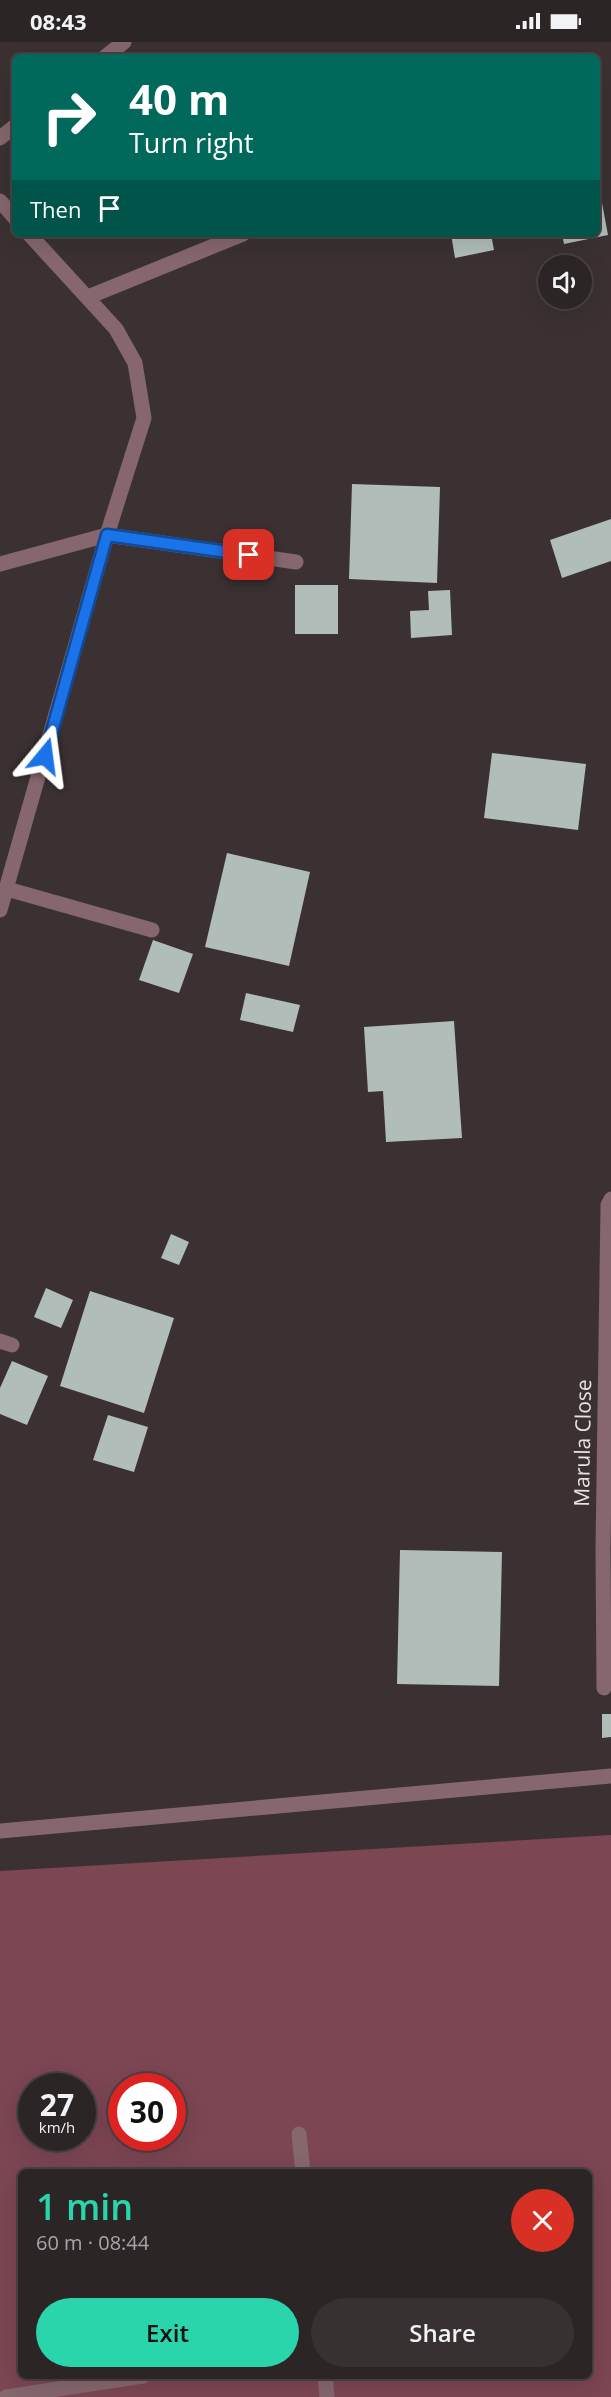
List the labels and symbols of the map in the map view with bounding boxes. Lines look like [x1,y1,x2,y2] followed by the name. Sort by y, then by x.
[223,529,274,580] pin
[13,724,77,788] position arrow
[567,1379,597,1507] street label: Marula Close
[108,2073,186,2151] speed limit sign: 30

